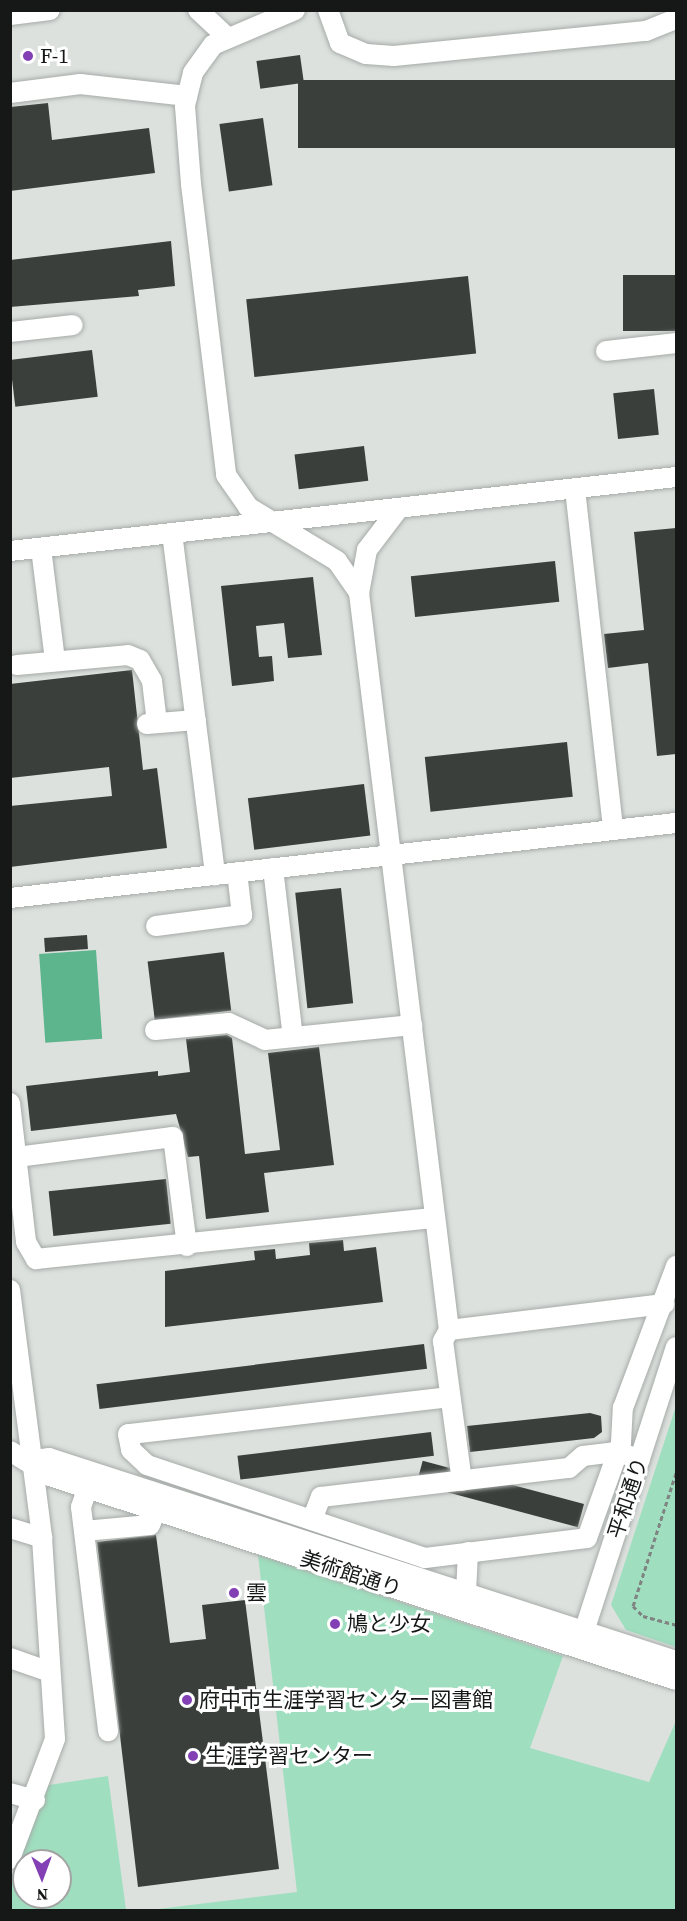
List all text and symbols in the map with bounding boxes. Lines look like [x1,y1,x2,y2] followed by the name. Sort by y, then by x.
[40,43,69,69] place label: F-1
[21,49,35,63] marker: F-1
[603,1454,653,1542] street label: 平和通り
[297,1546,405,1602] street label: 美術館通り
[246,1580,267,1606] place label: 雲
[227,1586,241,1600] marker: 雲
[347,1611,431,1637] place label: 鳩と少女
[328,1617,342,1631] marker: 鳩と少女
[199,1687,493,1713] place label: 府中市生涯学習センター図書館
[180,1693,194,1707] marker: 府中市生涯学習センター図書館
[205,1743,373,1769] place label: 生涯学習センター
[186,1749,200,1763] marker: 生涯学習センター
[12,1849,72,1909] north arrow
[36,1884,48,1906] text: N

